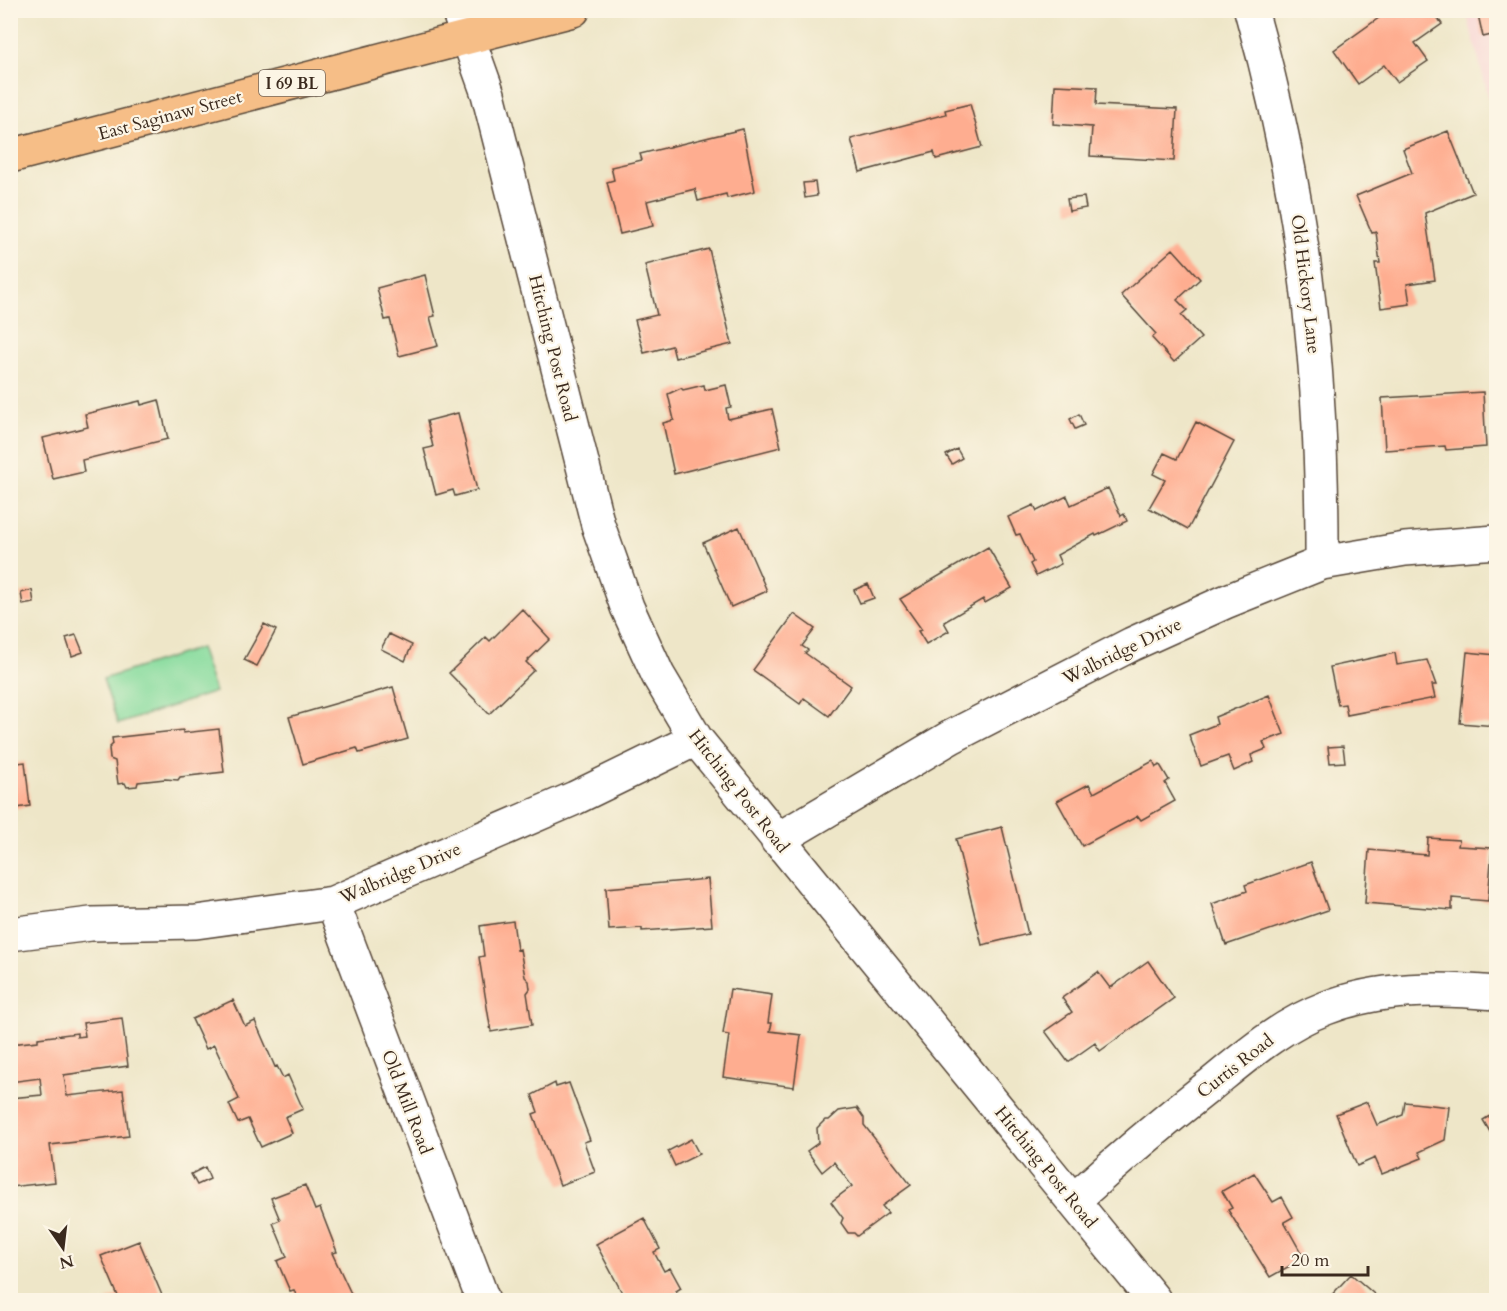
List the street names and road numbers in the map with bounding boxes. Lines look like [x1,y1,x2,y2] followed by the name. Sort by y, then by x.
[259,70,325,96] road number: I 69 BL
[95,84,245,147] street label: East Saginaw Street
[1285,213,1326,355] street label: Old Hickory Lane
[522,272,583,425] street label: Hitching Post Road
[1058,612,1186,692] street label: Walbridge Drive
[682,724,795,859] street label: Hitching Post Road
[335,837,465,911] street label: Walbridge Drive
[1192,1028,1279,1104] street label: Curtis Road
[375,1046,438,1158] street label: Old Mill Road
[989,1101,1103,1234] street label: Hitching Post Road

